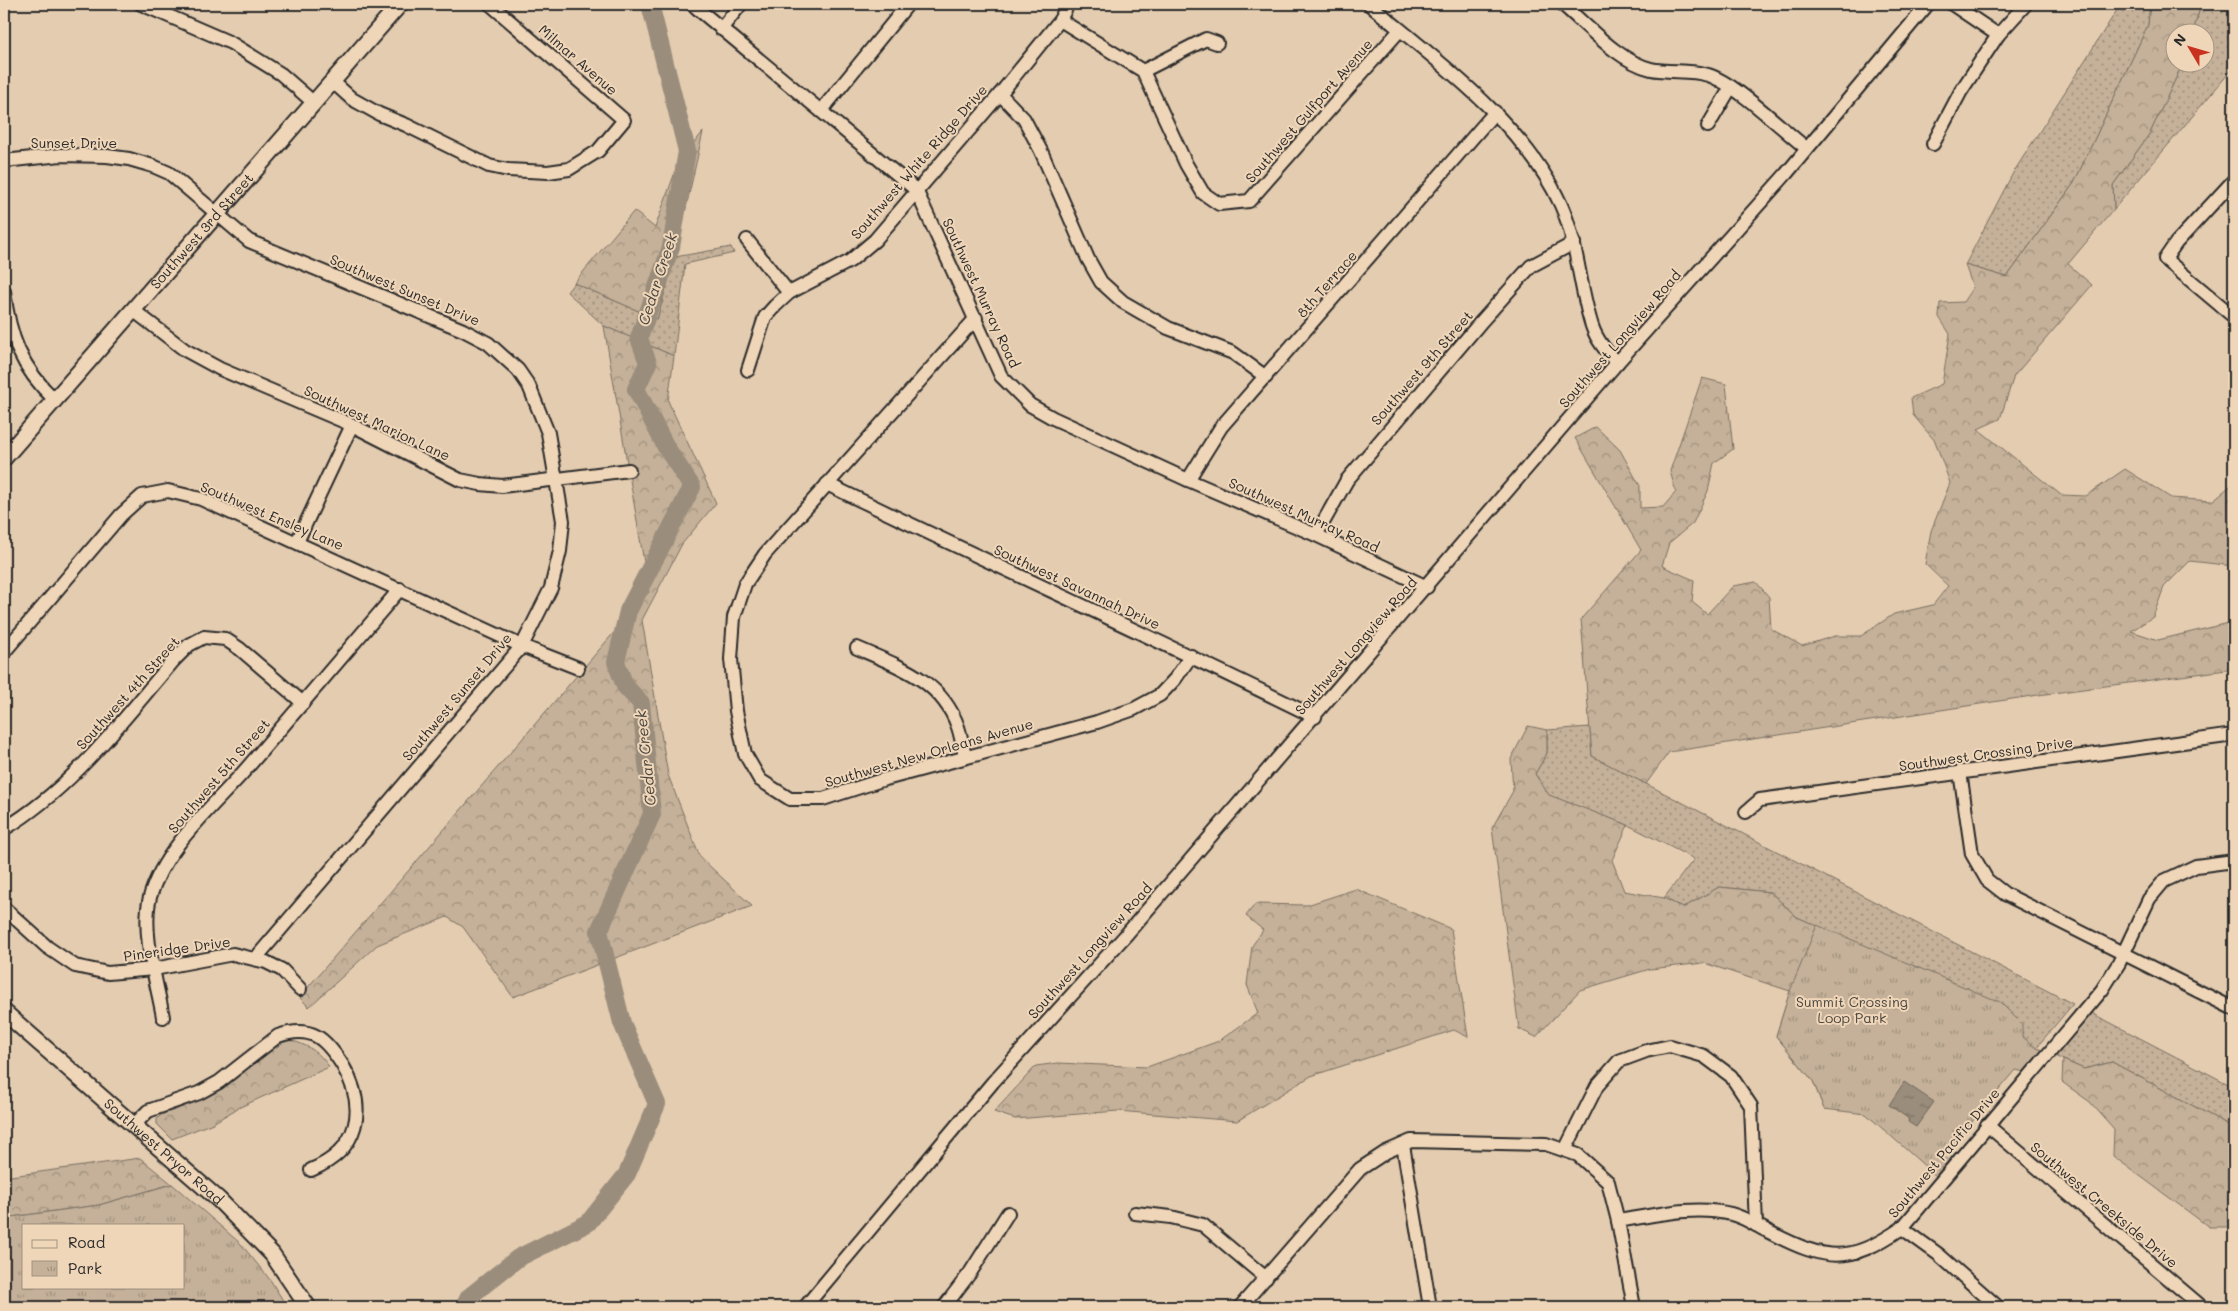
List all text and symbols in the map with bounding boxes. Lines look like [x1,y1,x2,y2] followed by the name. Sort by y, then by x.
[535,20,622,99] street label: Milmar Avenue
[2166,22,2216,72] north arrow
[2169,30,2190,50] text: N
[1241,35,1376,187] street label: Southwest Gulfport Avenue
[846,80,991,243] street label: Southwest White Ridge Drive
[31,133,117,152] street label: Sunset Drive
[146,169,257,293] street label: Southwest 3rd Street
[938,215,1025,371] street label: Southwest Murray Road
[633,229,682,327] water label: Cedar Creek
[1292,246,1361,321] street label: 8th Terrace
[327,249,483,330] street label: Southwest Sunset Drive
[1554,266,1685,412] street label: Southwest Longview Road
[1366,306,1477,429] street label: Southwest 9th Street
[301,380,453,465] street label: Southwest Marion Lane
[1226,473,1383,556] street label: Southwest Murray Road
[198,477,347,554] street label: Southwest Ensley Lane
[991,540,1163,633] street label: Southwest Savannah Drive
[1290,573,1421,719] street label: Southwest Longview Road
[398,629,516,765] street label: Southwest Sunset Drive
[72,632,184,753] street label: Southwest 4th Street
[630,708,660,807] water label: Cedar Creek
[164,714,274,837] street label: Southwest 5th Street
[823,714,1035,791] street label: Southwest New Orleans Avenue
[1898,732,2074,775] street label: Southwest Crossing Drive
[1023,878,1156,1023] street label: Southwest Longview Road
[122,932,232,965] street label: Pineridge Drive
[1796,992,1908,1027] park label: Summit Crossing Loop Park
[1884,1084,2004,1222] street label: Southwest Pacific Drive
[100,1094,228,1209] street label: Southwest Pryor Road
[2027,1137,2182,1272] street label: Southwest Creekside Drive
[22,1224,185,1288] legend
[68,1232,105,1252] text: Road
[68,1258,102,1278] text: Park

